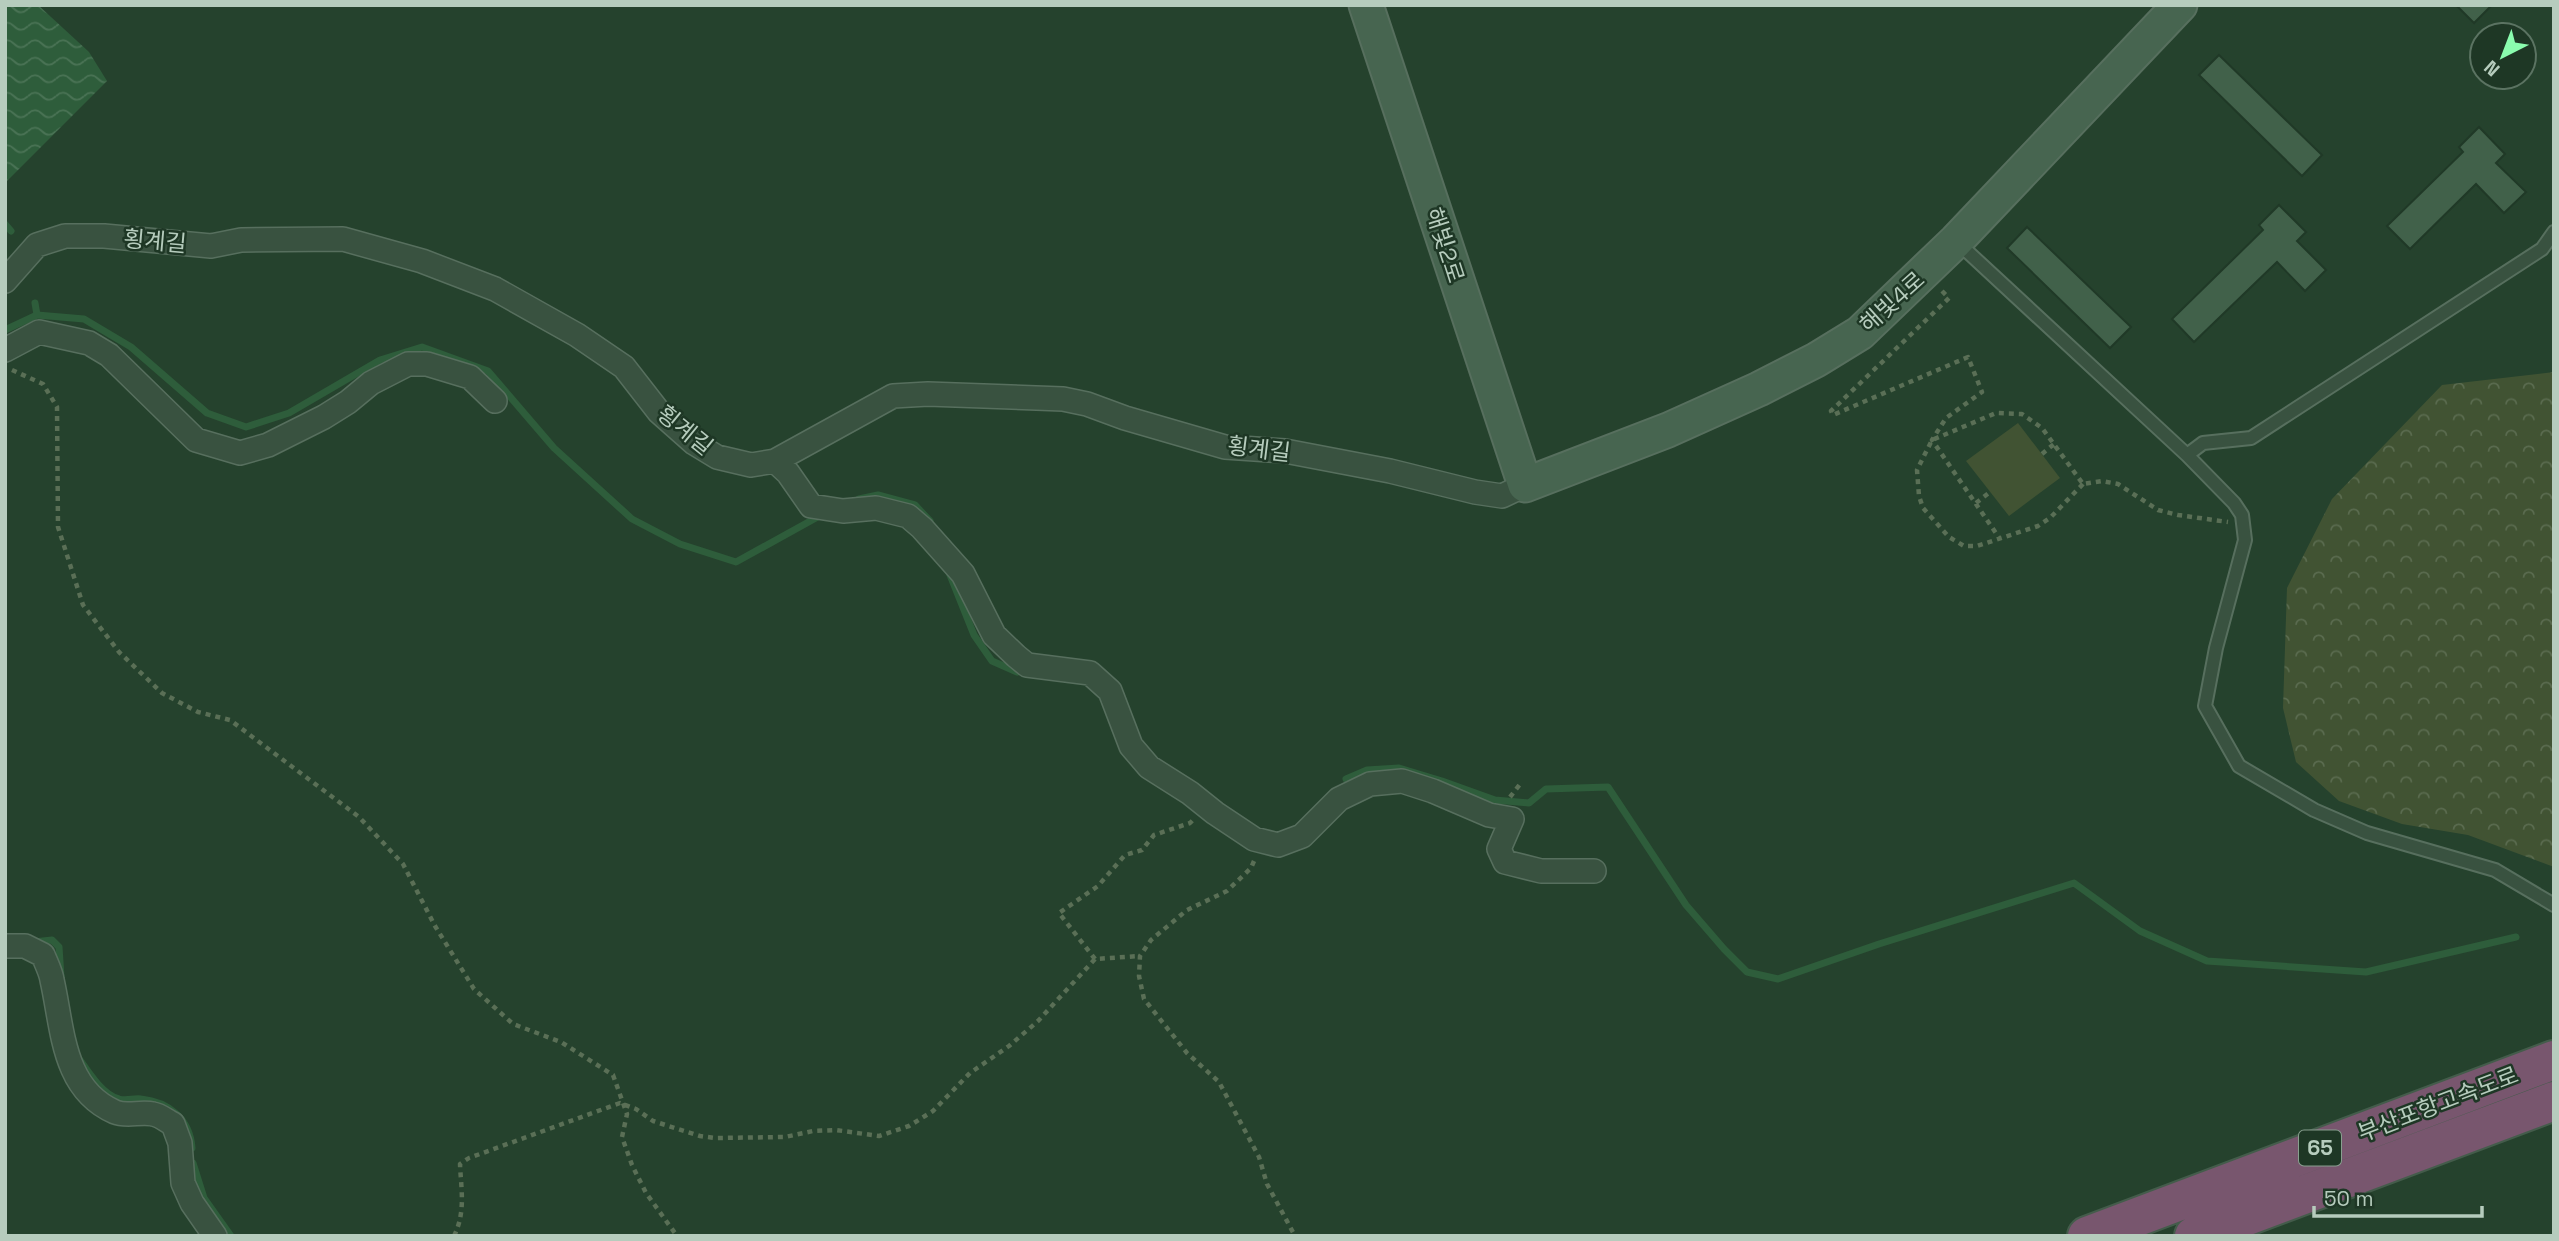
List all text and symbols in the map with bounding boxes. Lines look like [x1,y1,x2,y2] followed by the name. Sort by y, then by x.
[2468,21,2538,91] north arrow
[2479,55,2505,82] text: N
[1419,204,1471,286] street label: 해빛2로
[122,223,188,259] street label: 횡계길
[1853,265,1931,339] street label: 해빛4로
[651,398,719,462] street label: 횡계길
[1226,430,1292,468] street label: 횡계길
[2354,1060,2522,1148] street label: 부산포항고속도로
[2299,1130,2341,1166] road number: 65
[2314,1174,2482,1218] scale bar
[2324,1185,2374,1212] text: 50 m

